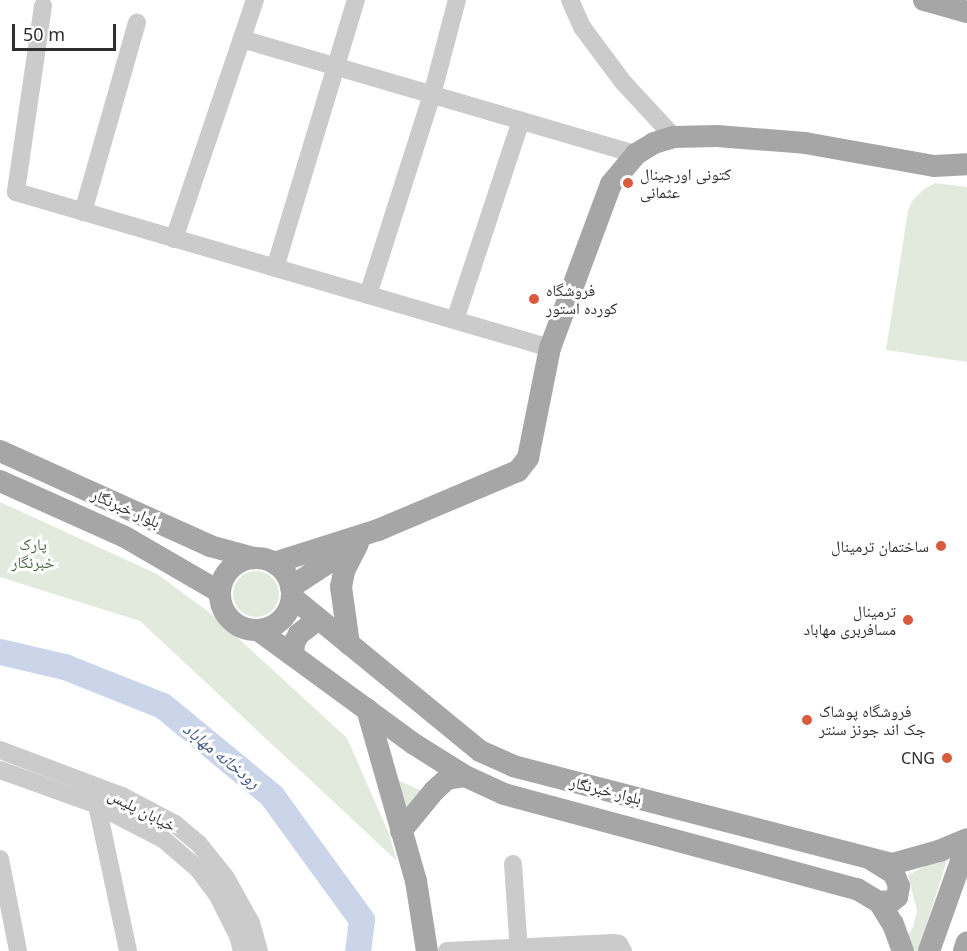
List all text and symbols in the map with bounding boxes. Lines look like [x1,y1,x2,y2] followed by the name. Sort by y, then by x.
[15,12,118,50] scale bar
[23,22,65,46] text: 50 m
[640,164,731,202] place label: کتونی اورجینال عثمانی
[621,176,635,190] marker: کتونی اورجینال عثمانی
[546,280,617,318] place label: فروشگاه کورده استور
[527,292,541,306] marker: فروشگاه کورده استور
[89,484,163,532] street label: بلوار خبرنگار
[11,534,55,572] park label: پارک خبرنگار
[831,536,929,556] place label: ساختمان ترمینال
[934,539,948,553] marker: ساختمان ترمینال
[803,601,896,639] place label: ترمینال مسافربری مهاباد
[901,613,915,627] marker: ترمینال مسافربری مهاباد
[819,701,926,739] place label: فروشگاه پوشاک جک اند جونز سنتر
[800,713,814,727] marker: فروشگاه پوشاک جک اند جونز سنتر
[179,717,265,793] water label: رودخانه مهاباد
[901,748,935,768] place label: CNG
[940,751,954,765] marker: CNG
[568,772,644,808] street label: بلوار خبرنگار
[105,785,179,835] street label: خیابان پلیس

